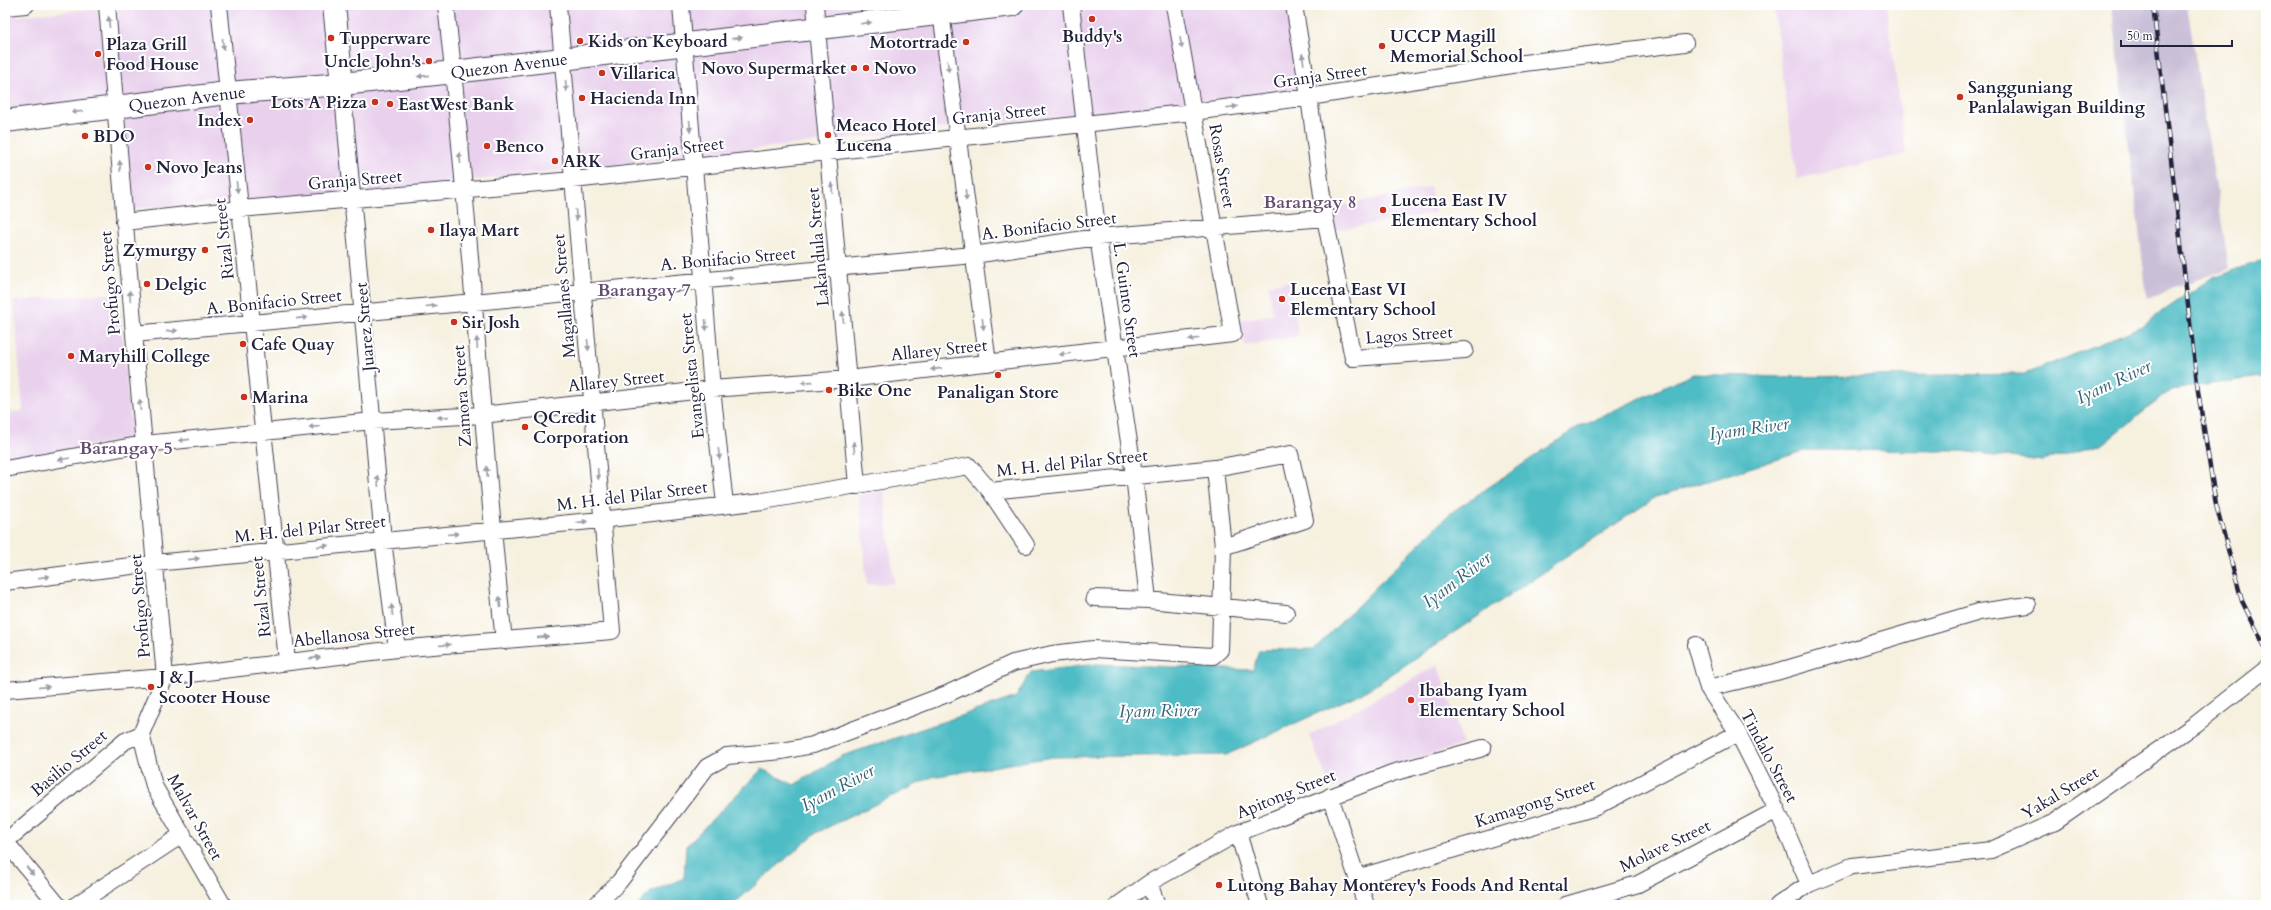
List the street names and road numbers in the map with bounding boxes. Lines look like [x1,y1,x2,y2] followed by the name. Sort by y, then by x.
[449,47,569,85] street label: Quezon Avenue
[1272,58,1369,94] street label: Granja Street
[127,80,247,118] street label: Quezon Avenue
[951,98,1048,130] street label: Granja Street
[1203,122,1241,211] street label: Rosas Street
[629,132,726,166] street label: Granja Street
[307,164,404,196] street label: Granja Street
[801,186,835,307] street label: Lakandula Street
[208,197,240,281] street label: Rizal Street
[980,206,1118,246] street label: A. Bonifacio Street
[94,230,126,336] street label: Profugo Street
[547,232,581,359] street label: Magallanes Street
[1108,241,1147,360] street label: L. Guinto Street
[659,242,797,276] street label: A. Bonifacio Street
[350,281,381,376] street label: Juarez Street
[205,283,343,321] street label: A. Bonifacio Street
[674,311,710,440] street label: Evangelista Street
[1365,320,1454,350] street label: Lagos Street
[890,333,989,366] street label: Allarey Street
[447,344,477,448] street label: Zamora Street
[567,364,666,397] street label: Allarey Street
[995,444,1149,482] street label: M. H. del Pilar Street
[555,475,709,517] street label: M. H. del Pilar Street
[233,510,387,548] street label: M. H. del Pilar Street
[124,553,156,659] street label: Profugo Street
[245,555,277,639] street label: Rizal Street
[292,617,417,653] street label: Abellanosa Street
[1735,705,1803,807] street label: Tindalo Street
[26,724,113,802] street label: Basilio Street
[2017,761,2103,825] street label: Yakal Street
[1233,763,1340,824] street label: Apitong Street
[162,770,228,865] street label: Malvar Street
[1472,773,1599,833] street label: Kamagong Street
[1616,814,1715,878] street label: Molave Street

